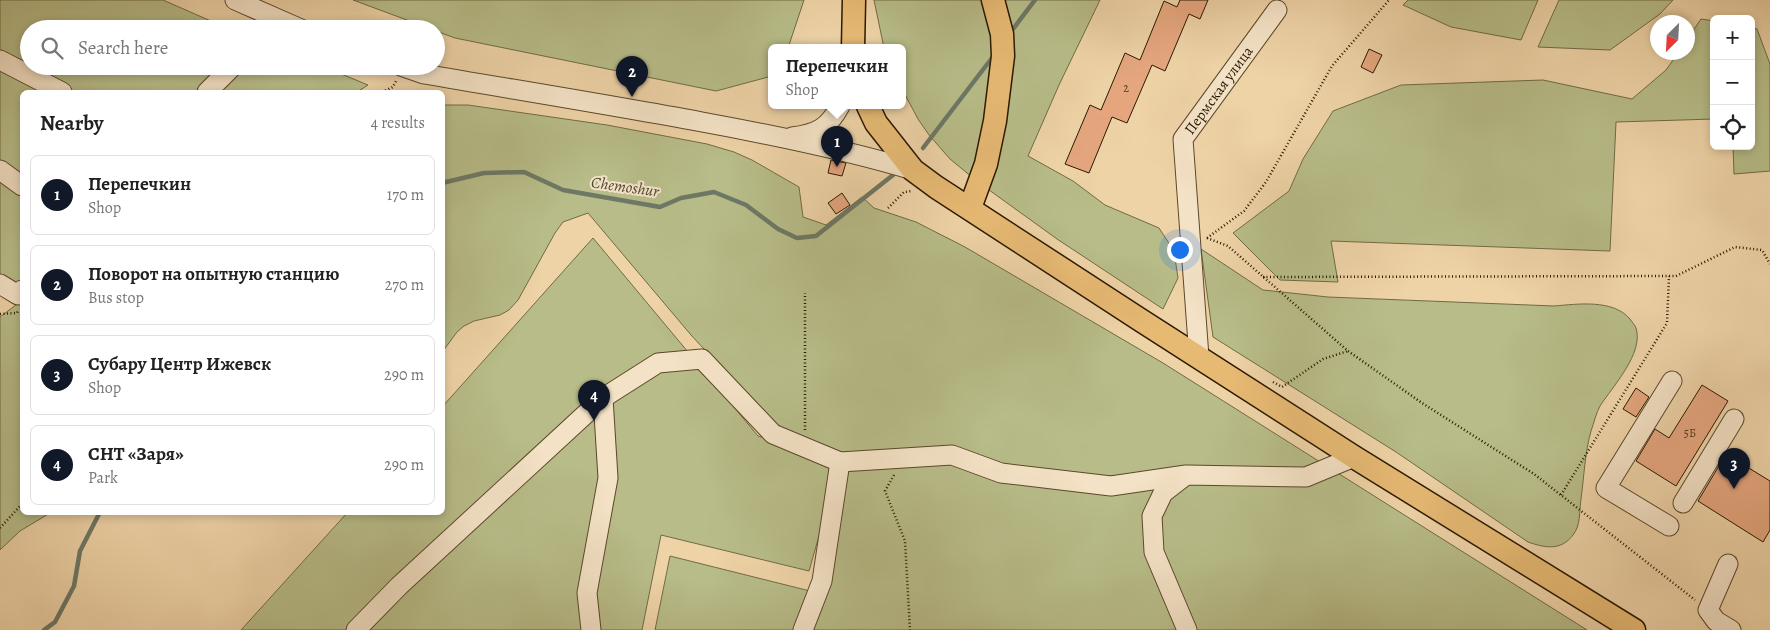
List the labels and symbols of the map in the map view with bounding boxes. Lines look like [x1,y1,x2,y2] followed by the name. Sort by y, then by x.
[1650,15,1695,60] north arrow
[1180,42,1258,138] street label: Пермская улица
[616,56,648,97] pin: 2
[1123,80,1129,96] house number: 2
[821,126,853,167] pin: 1
[590,171,661,203] water label: Chemoshur
[1167,237,1193,263] your location
[578,380,610,421] pin: 4
[1684,425,1696,441] house number: 5Б
[1718,448,1750,489] pin: 3

